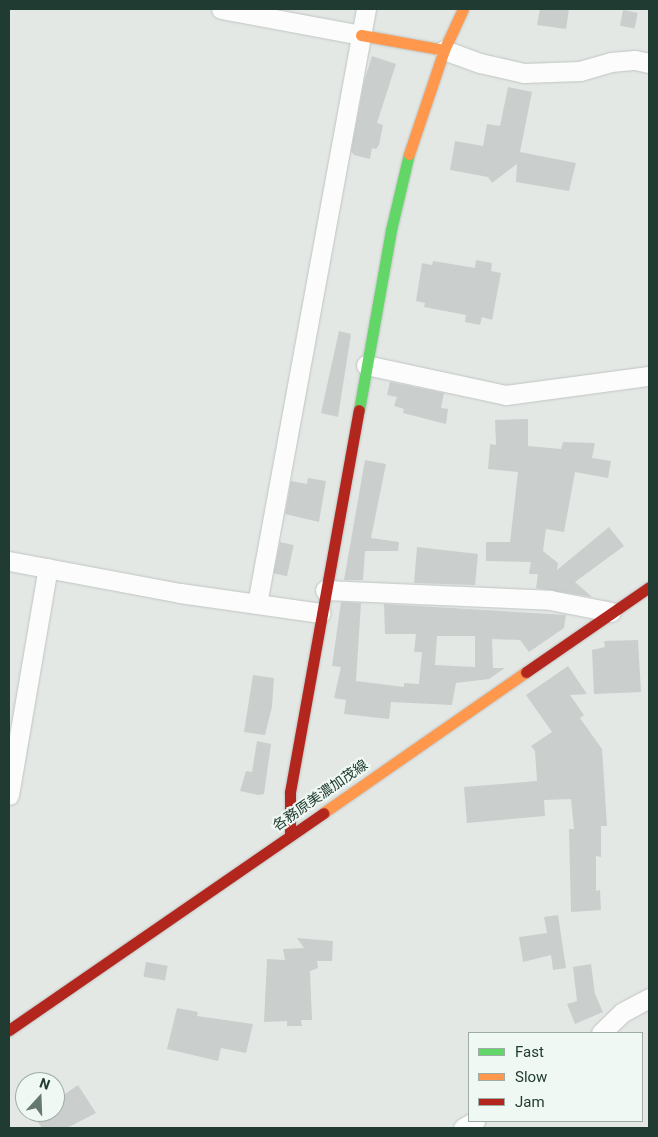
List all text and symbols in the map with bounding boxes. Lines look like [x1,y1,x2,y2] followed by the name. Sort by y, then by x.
[269,756,371,834] street label: 各務原美濃加茂線
[468,1032,643,1122] legend
[515,1043,544,1061] text: Fast
[515,1068,547,1086] text: Slow
[15,1072,65,1122] north arrow
[37,1075,52,1093] text: N
[515,1093,545,1111] text: Jam

